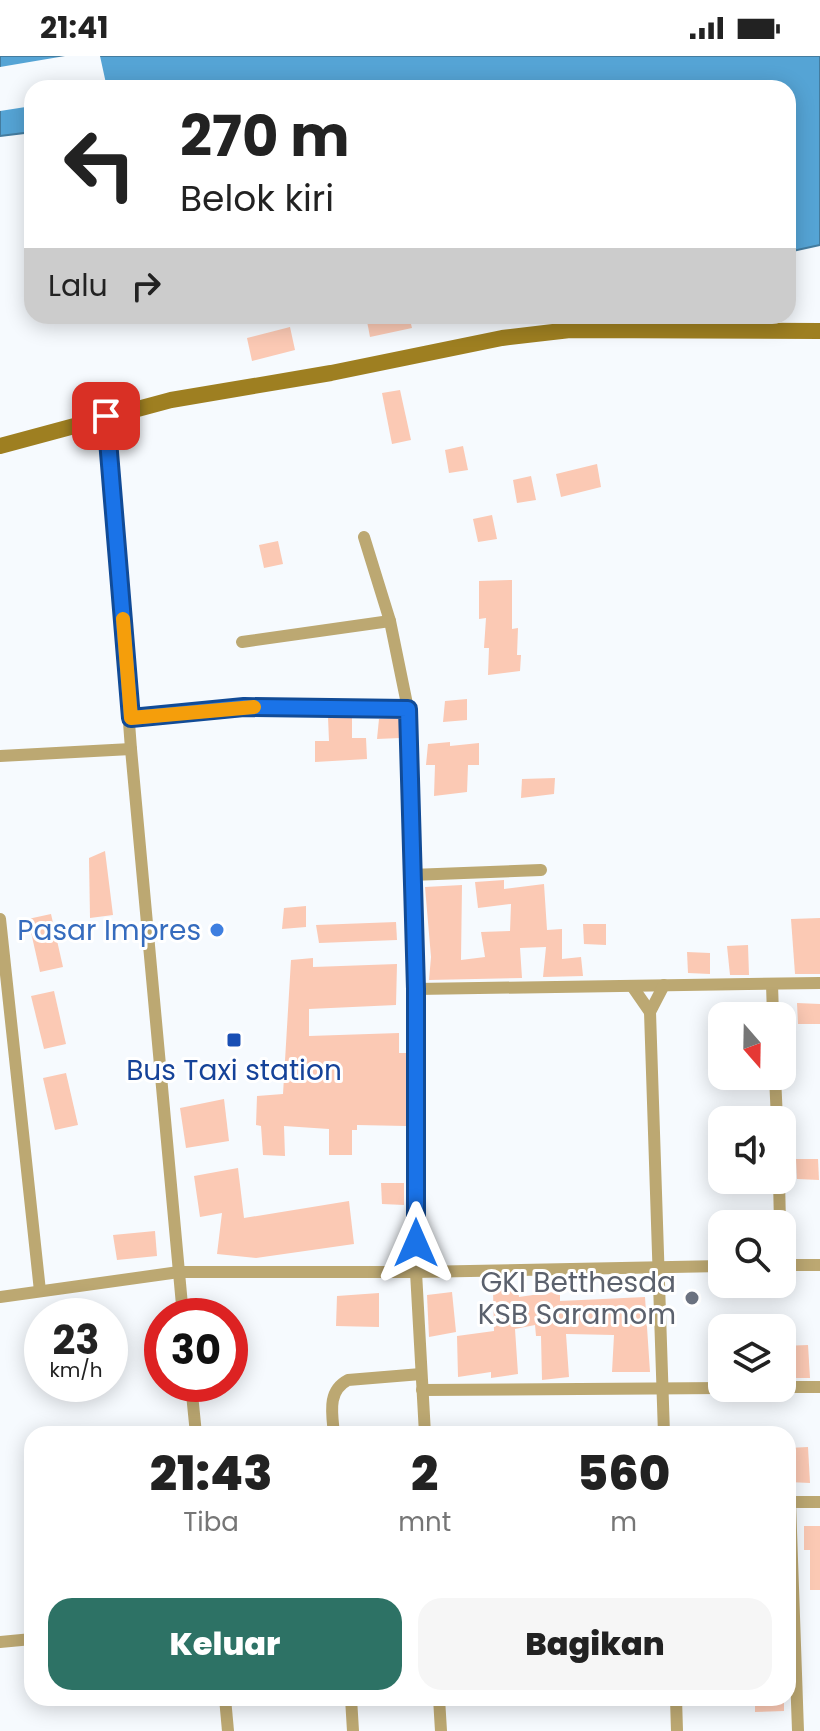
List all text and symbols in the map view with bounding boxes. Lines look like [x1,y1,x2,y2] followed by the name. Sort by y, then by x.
[40,6,109,49] text: 21:41
[180,97,350,176] text: 270 m
[48,112,152,216] icon: left
[180,173,334,224] text: Belok kiri
[48,264,108,307] text: Lalu
[124,264,168,308] icon: right
[72,382,140,450] pin
[84,394,128,438] icon: arrive
[17,911,201,950] place label: Pasar Impres
[208,921,226,939] marker: Pasar Impres
[708,1002,796,1090] north arrow
[708,1002,796,1402] map controls
[225,1031,243,1049] marker: Bus Taxi station
[126,1051,342,1090] place label: Bus Taxi station
[708,1106,796,1194] button: sound
[374,1201,458,1285] position arrow
[708,1210,796,1298] button: search
[478,1263,676,1334] place label: GKI Betthesda KSB Saramom
[683,1289,701,1307] marker: GKI Betthesda KSB Saramom
[144,1298,248,1402] speed limit sign: 30
[52,1312,100,1368] text: 23
[708,1314,796,1402] button: layers
[49,1356,103,1384] text: km/h
[150,1440,273,1507] text: 21:43
[411,1440,438,1507] text: 2
[577,1440,670,1507] text: 560
[183,1504,239,1540] text: Tiba
[398,1504,451,1540] text: mnt
[610,1504,637,1540] text: m
[48,1598,402,1690] button: Keluar
[418,1598,772,1690] button: Bagikan

